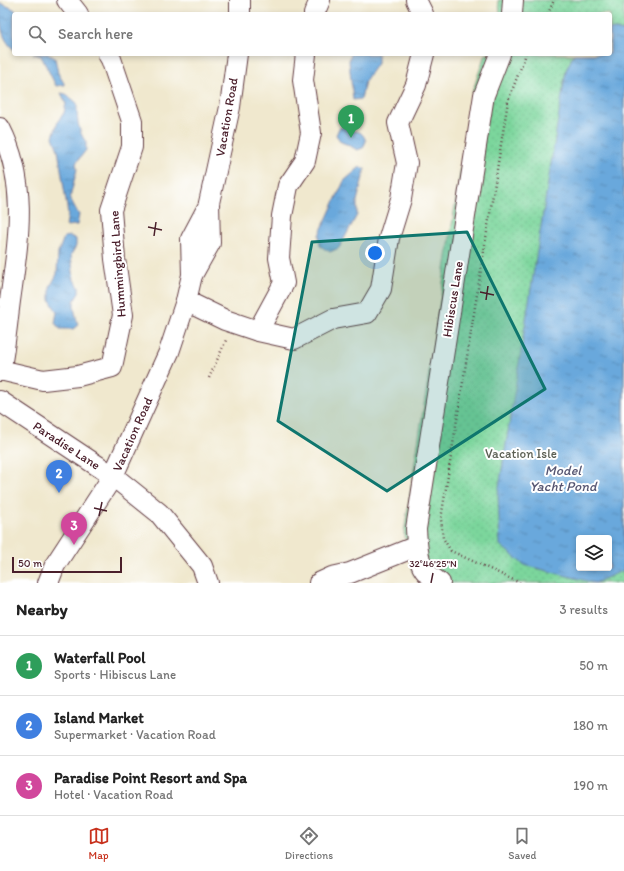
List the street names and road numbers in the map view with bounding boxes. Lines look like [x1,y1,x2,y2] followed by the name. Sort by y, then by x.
[212,76,241,158] street label: Vacation Road
[106,210,129,318] street label: Hummingbird Lane
[439,260,466,338] street label: Hibiscus Lane
[109,395,156,474] street label: Vacation Road
[30,418,103,473] street label: Paradise Lane

